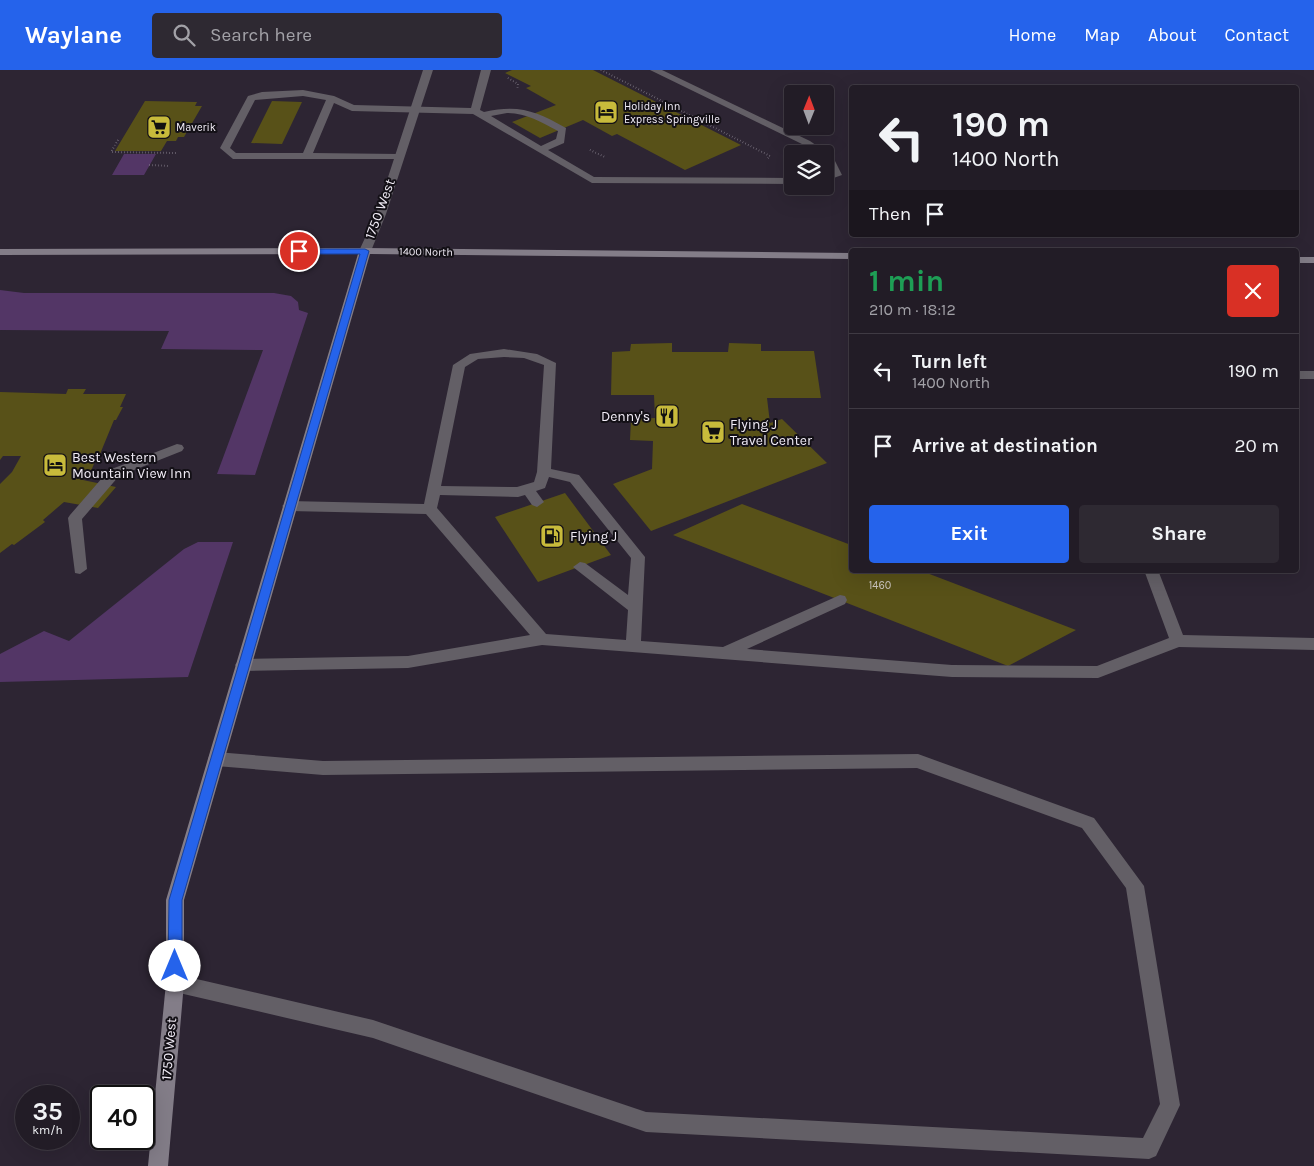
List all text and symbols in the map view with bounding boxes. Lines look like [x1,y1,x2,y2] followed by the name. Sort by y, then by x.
[152,13,502,58] search box
[25,21,122,49] text: Waylane
[170,21,198,49] icon: search
[210,24,312,46] text: Search here
[1008,24,1056,46] text: Home
[1084,24,1120,46] text: Map
[1148,24,1197,46] text: About
[1225,24,1289,46] text: Contact
[784,85,834,135] north arrow
[784,85,834,195] map controls
[593,99,619,125] hotel icon: Holiday Inn Express Springville
[624,100,720,126] place label: Holiday Inn Express Springville
[952,104,1050,145] text: 190 m
[869,105,934,170] icon: left
[146,114,172,140] supermarket icon: Maverik
[176,121,216,134] place label: Maverik
[784,145,834,195] button: layers
[952,146,1059,172] text: 1400 North
[361,177,399,241] street label: 1750 West
[921,200,949,228] icon: arrive
[869,203,911,225] text: Then
[278,230,320,272] pin
[285,237,313,265] icon: arrive
[399,245,453,259] street label: 1400 North
[869,263,944,299] text: 1 min
[1227,265,1279,317] button: close
[869,300,956,319] text: 210 m · 18:12
[912,351,987,373] text: Turn left
[869,357,897,385] icon: left
[1228,360,1279,382] text: 190 m
[912,373,990,392] text: 1400 North
[654,403,680,429] restaurant icon: Denny's
[601,408,650,425] place label: Denny's
[730,416,813,449] place label: Flying J Travel Center
[700,419,726,445] supermarket icon: Flying J Travel Center
[869,432,897,460] icon: arrive
[912,435,1098,457] text: Arrive at destination
[1234,435,1279,457] text: 20 m
[72,449,191,482] place label: Best Western Mountain View Inn
[42,452,68,478] hotel icon: Best Western Mountain View Inn
[869,505,1069,563] button: Exit
[1079,505,1279,563] button: Share
[539,523,565,549] fuel station icon: Flying J
[570,528,617,545] place label: Flying J
[869,579,891,592] house number: 1460
[148,939,200,991] position arrow
[158,1017,180,1081] street label: 1750 West
[90,1085,155,1150] speed limit sign: 40
[32,1097,63,1126] text: 35
[32,1123,63,1137] text: km/h

